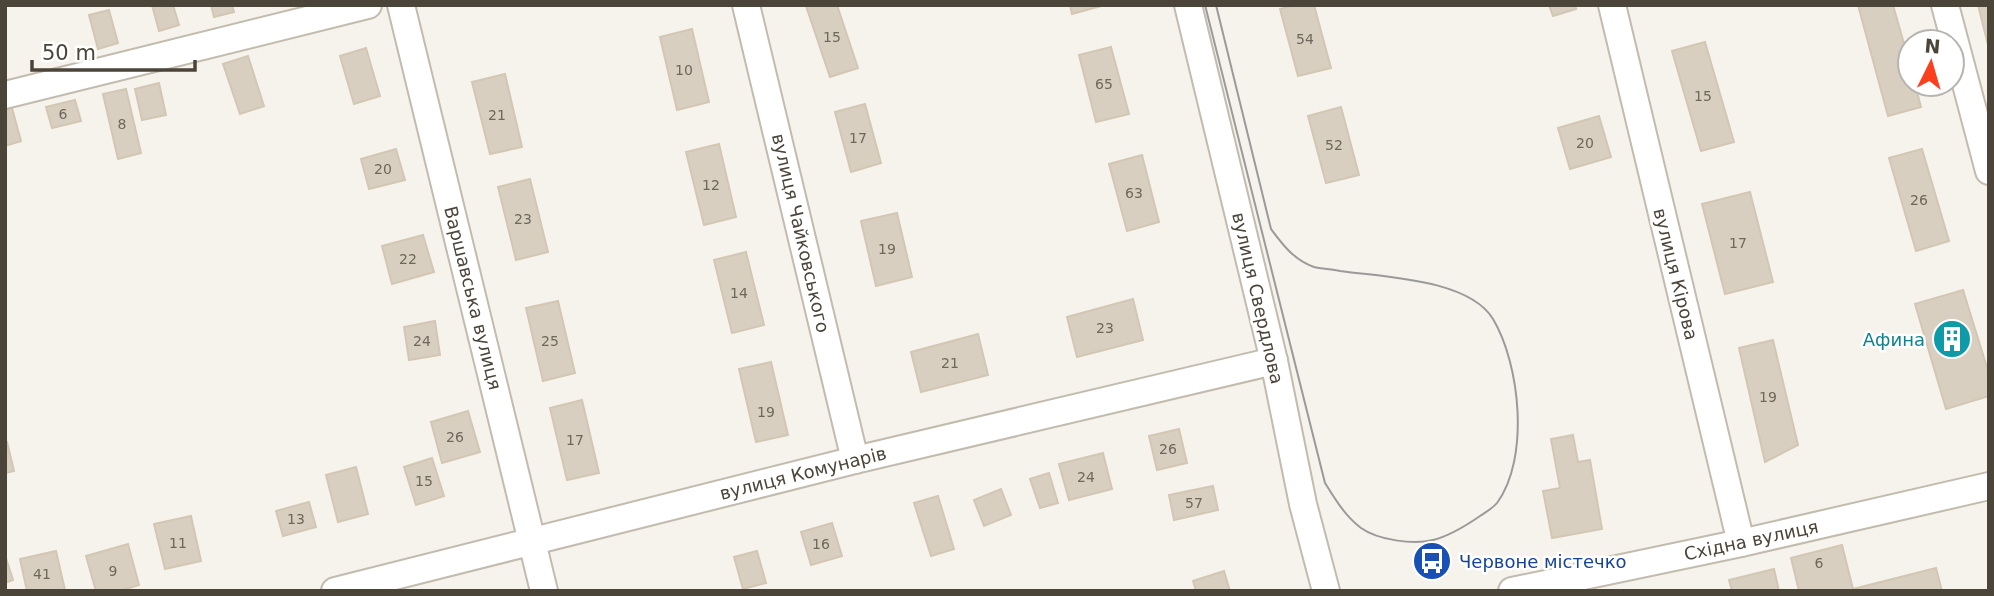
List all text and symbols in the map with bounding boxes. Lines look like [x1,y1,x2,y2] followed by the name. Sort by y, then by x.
[32,28,194,72] scale bar
[1896,28,1966,98] north arrow
[823,29,841,45] house number: 15
[1296,31,1314,47] house number: 54
[1924,34,1941,58] text: N
[42,41,96,65] text: 50 m
[675,62,693,78] house number: 10
[1095,76,1113,92] house number: 65
[1694,88,1712,104] house number: 15
[59,106,68,122] house number: 6
[488,107,506,123] house number: 21
[118,116,126,132] house number: 8
[849,130,867,146] house number: 17
[768,131,834,335] street label: вулиця Чайковського
[1576,135,1594,151] house number: 20
[1325,137,1343,153] house number: 52
[374,161,392,177] house number: 20
[702,177,720,193] house number: 12
[1125,185,1143,201] house number: 63
[1910,192,1928,208] house number: 26
[440,204,506,392] street label: Варшавська вулиця
[1649,206,1703,342] street label: вулиця Кірова
[1228,210,1288,386] street label: вулиця Свердлова
[514,211,532,227] house number: 23
[1729,235,1747,251] house number: 17
[878,241,896,257] house number: 19
[399,251,417,267] house number: 22
[730,285,748,301] house number: 14
[1931,318,1973,360] building icon: Афина
[1096,320,1114,336] house number: 23
[1863,329,1925,350] place label: Афина
[413,333,431,349] house number: 24
[541,333,559,349] house number: 25
[941,355,959,371] house number: 21
[1759,389,1777,405] house number: 19
[757,404,775,420] house number: 19
[446,429,464,445] house number: 26
[566,432,584,448] house number: 17
[1159,441,1177,457] house number: 26
[717,442,889,504] street label: вулиця Комунарів
[1077,469,1095,485] house number: 24
[415,473,433,489] house number: 15
[1185,495,1203,511] house number: 57
[287,511,305,527] house number: 13
[1682,516,1820,564] street label: Східна вулиця
[169,535,187,551] house number: 11
[812,536,830,552] house number: 16
[1411,540,1453,582] bus stop icon: Червоне містечко
[1459,551,1627,572] place label: Червоне містечко
[1815,555,1824,571] house number: 6
[109,563,117,579] house number: 9
[33,566,51,582] house number: 41

